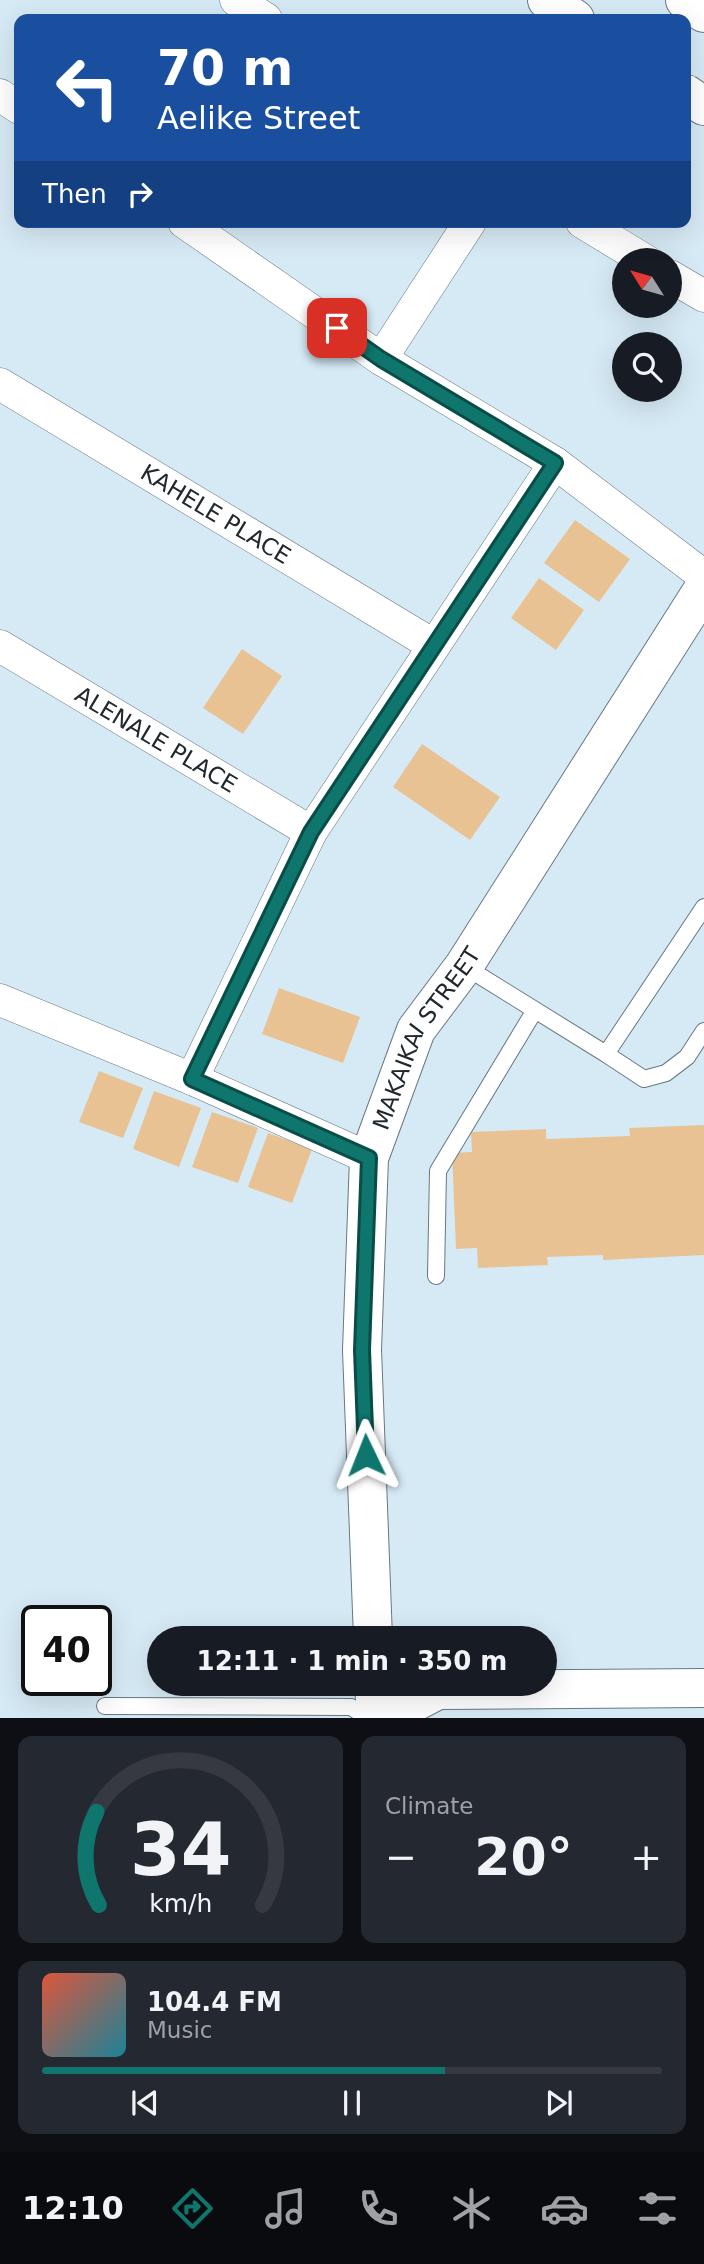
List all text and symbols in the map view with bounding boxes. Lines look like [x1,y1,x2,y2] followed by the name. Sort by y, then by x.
[157,40,293,97] text: 70 m
[42,42,133,133] icon: left
[157,99,360,137] text: Aelike Street
[121,175,159,213] icon: right
[42,179,107,209] text: Then
[612,248,682,318] north arrow
[612,248,682,402] map controls
[307,298,367,358] pin
[318,309,356,347] icon: arrive
[612,332,682,402] button: search
[136,459,295,569] street label: KAHELE PLACE
[71,681,242,798] street label: ALENALE PLACE
[368,941,486,1133] street label: MAKAIKAI STREET
[329,1418,403,1492] position arrow
[21,1605,112,1696] speed limit sign: 40
[197,1646,507,1676] text: 12:11 · 1 min · 350 m
[385,1793,474,1819] text: Climate
[130,1808,231,1893] text: 34
[474,1827,573,1887] text: 20°
[385,1835,417,1879] text: −
[630,1835,662,1879] text: +
[149,1889,212,1918] text: km/h
[147,1987,282,2017] text: 104.4 FM
[147,2017,212,2043] text: Music
[126,2084,164,2122] icon: previous
[333,2084,371,2122] icon: pause
[540,2084,578,2122] icon: next
[168,2184,217,2233] icon: directions
[261,2184,310,2233] icon: music
[354,2184,403,2233] icon: phone
[447,2184,496,2233] icon: climate
[540,2184,589,2233] icon: car
[633,2184,682,2233] icon: filters
[22,2189,124,2227] text: 12:10

